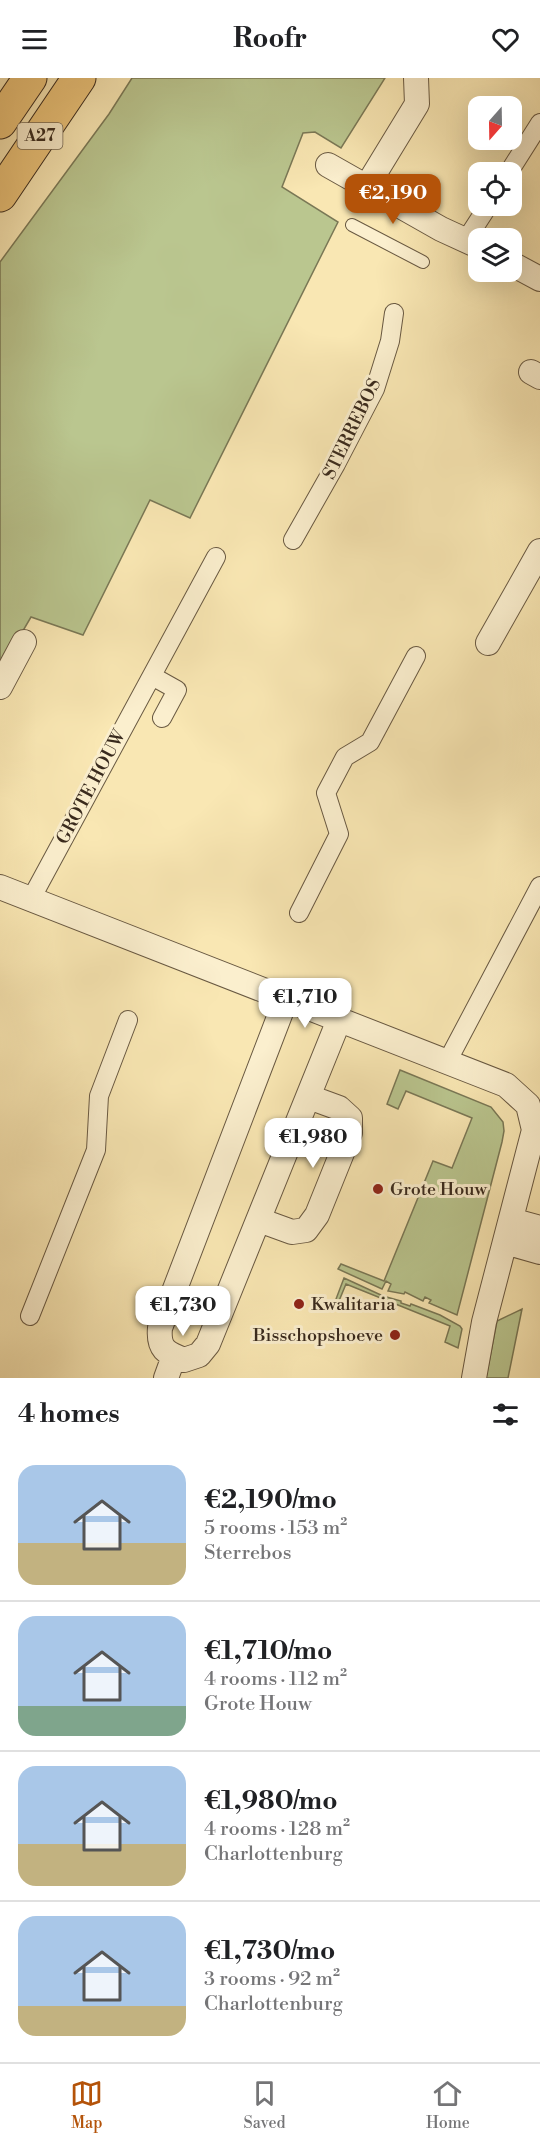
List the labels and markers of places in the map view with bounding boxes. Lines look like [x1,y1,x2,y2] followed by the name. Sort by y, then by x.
[344,174,442,225] pin: €2,190
[256,978,354,1029] pin: €1,710
[264,1118,362,1169] pin: €1,980
[390,1178,488,1201] place label: Grote Houw
[371,1182,385,1196] marker: Grote Houw
[134,1286,232,1337] pin: €1,730
[311,1293,396,1316] place label: Kwalitaria
[292,1297,306,1311] marker: Kwalitaria
[252,1324,383,1347] place label: Bisschopshoeve
[388,1328,402,1342] marker: Bisschopshoeve

